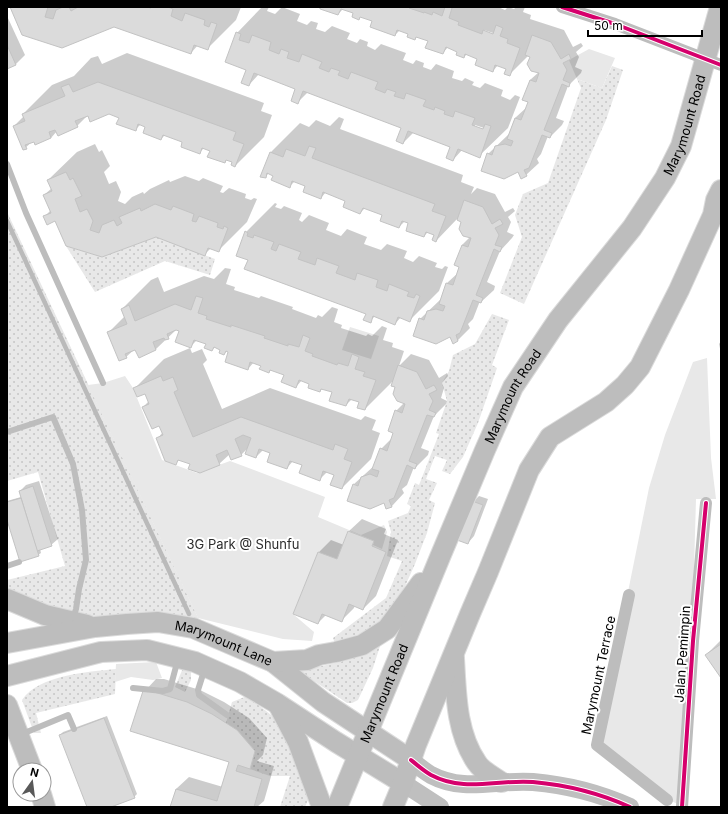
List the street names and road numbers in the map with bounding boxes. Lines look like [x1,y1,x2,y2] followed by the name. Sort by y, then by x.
[660,73,709,178] street label: Marymount Road
[481,346,544,446] street label: Marymount Road
[671,605,693,703] street label: Jalan Pemimpin
[578,614,618,736] street label: Marymount Terrace
[174,617,275,669] street label: Marymount Lane
[356,642,411,745] street label: Marymount Road

